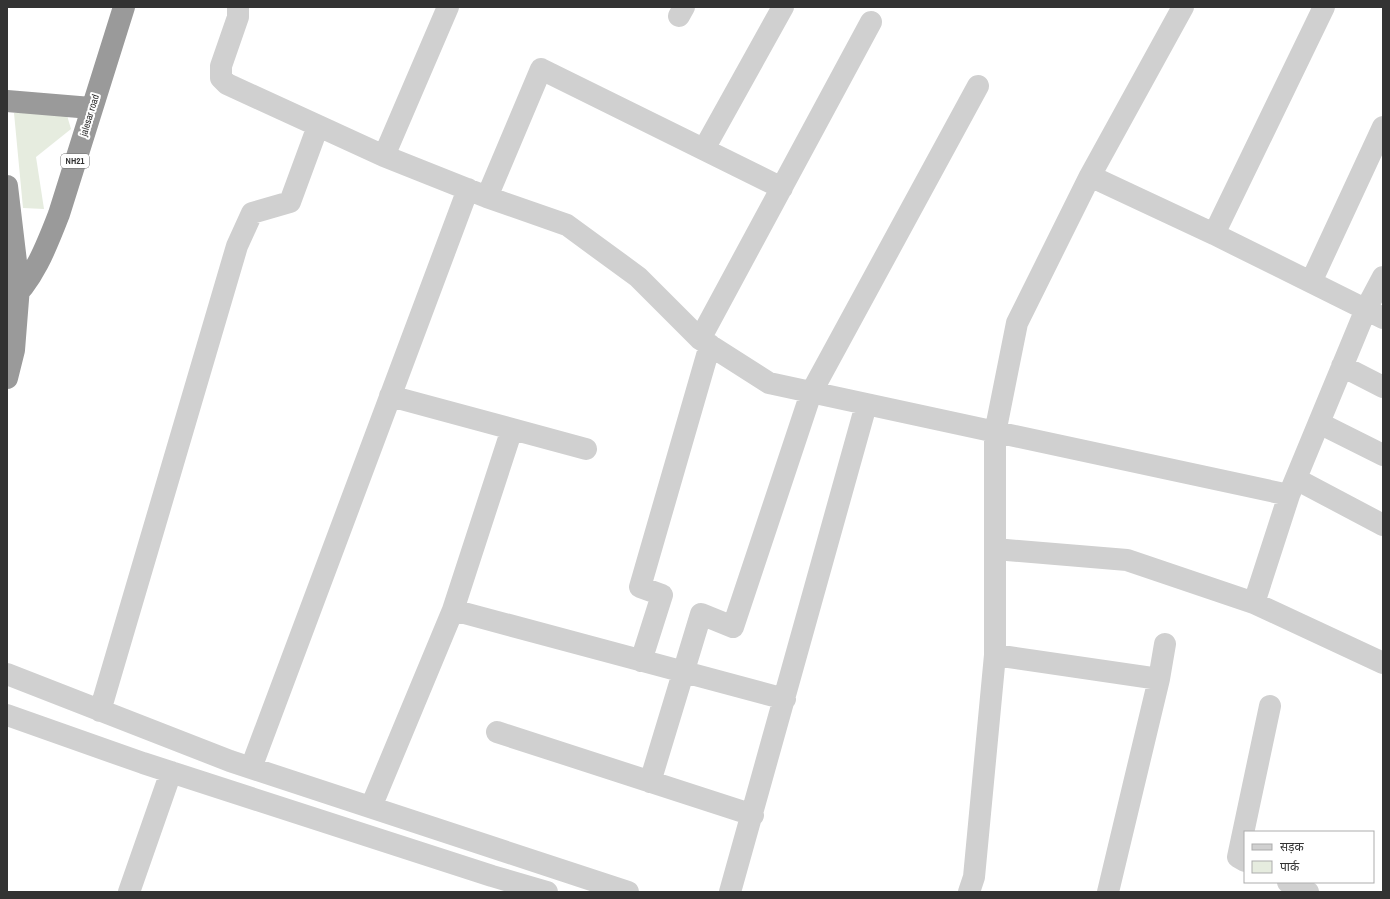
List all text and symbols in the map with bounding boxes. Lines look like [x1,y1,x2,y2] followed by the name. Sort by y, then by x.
[77,93,102,138] street label: jalesar road
[61,154,89,168] road number: NH21
[1244,831,1374,883] legend
[1280,839,1305,855] text: सड़क
[1280,859,1300,875] text: पार्क

